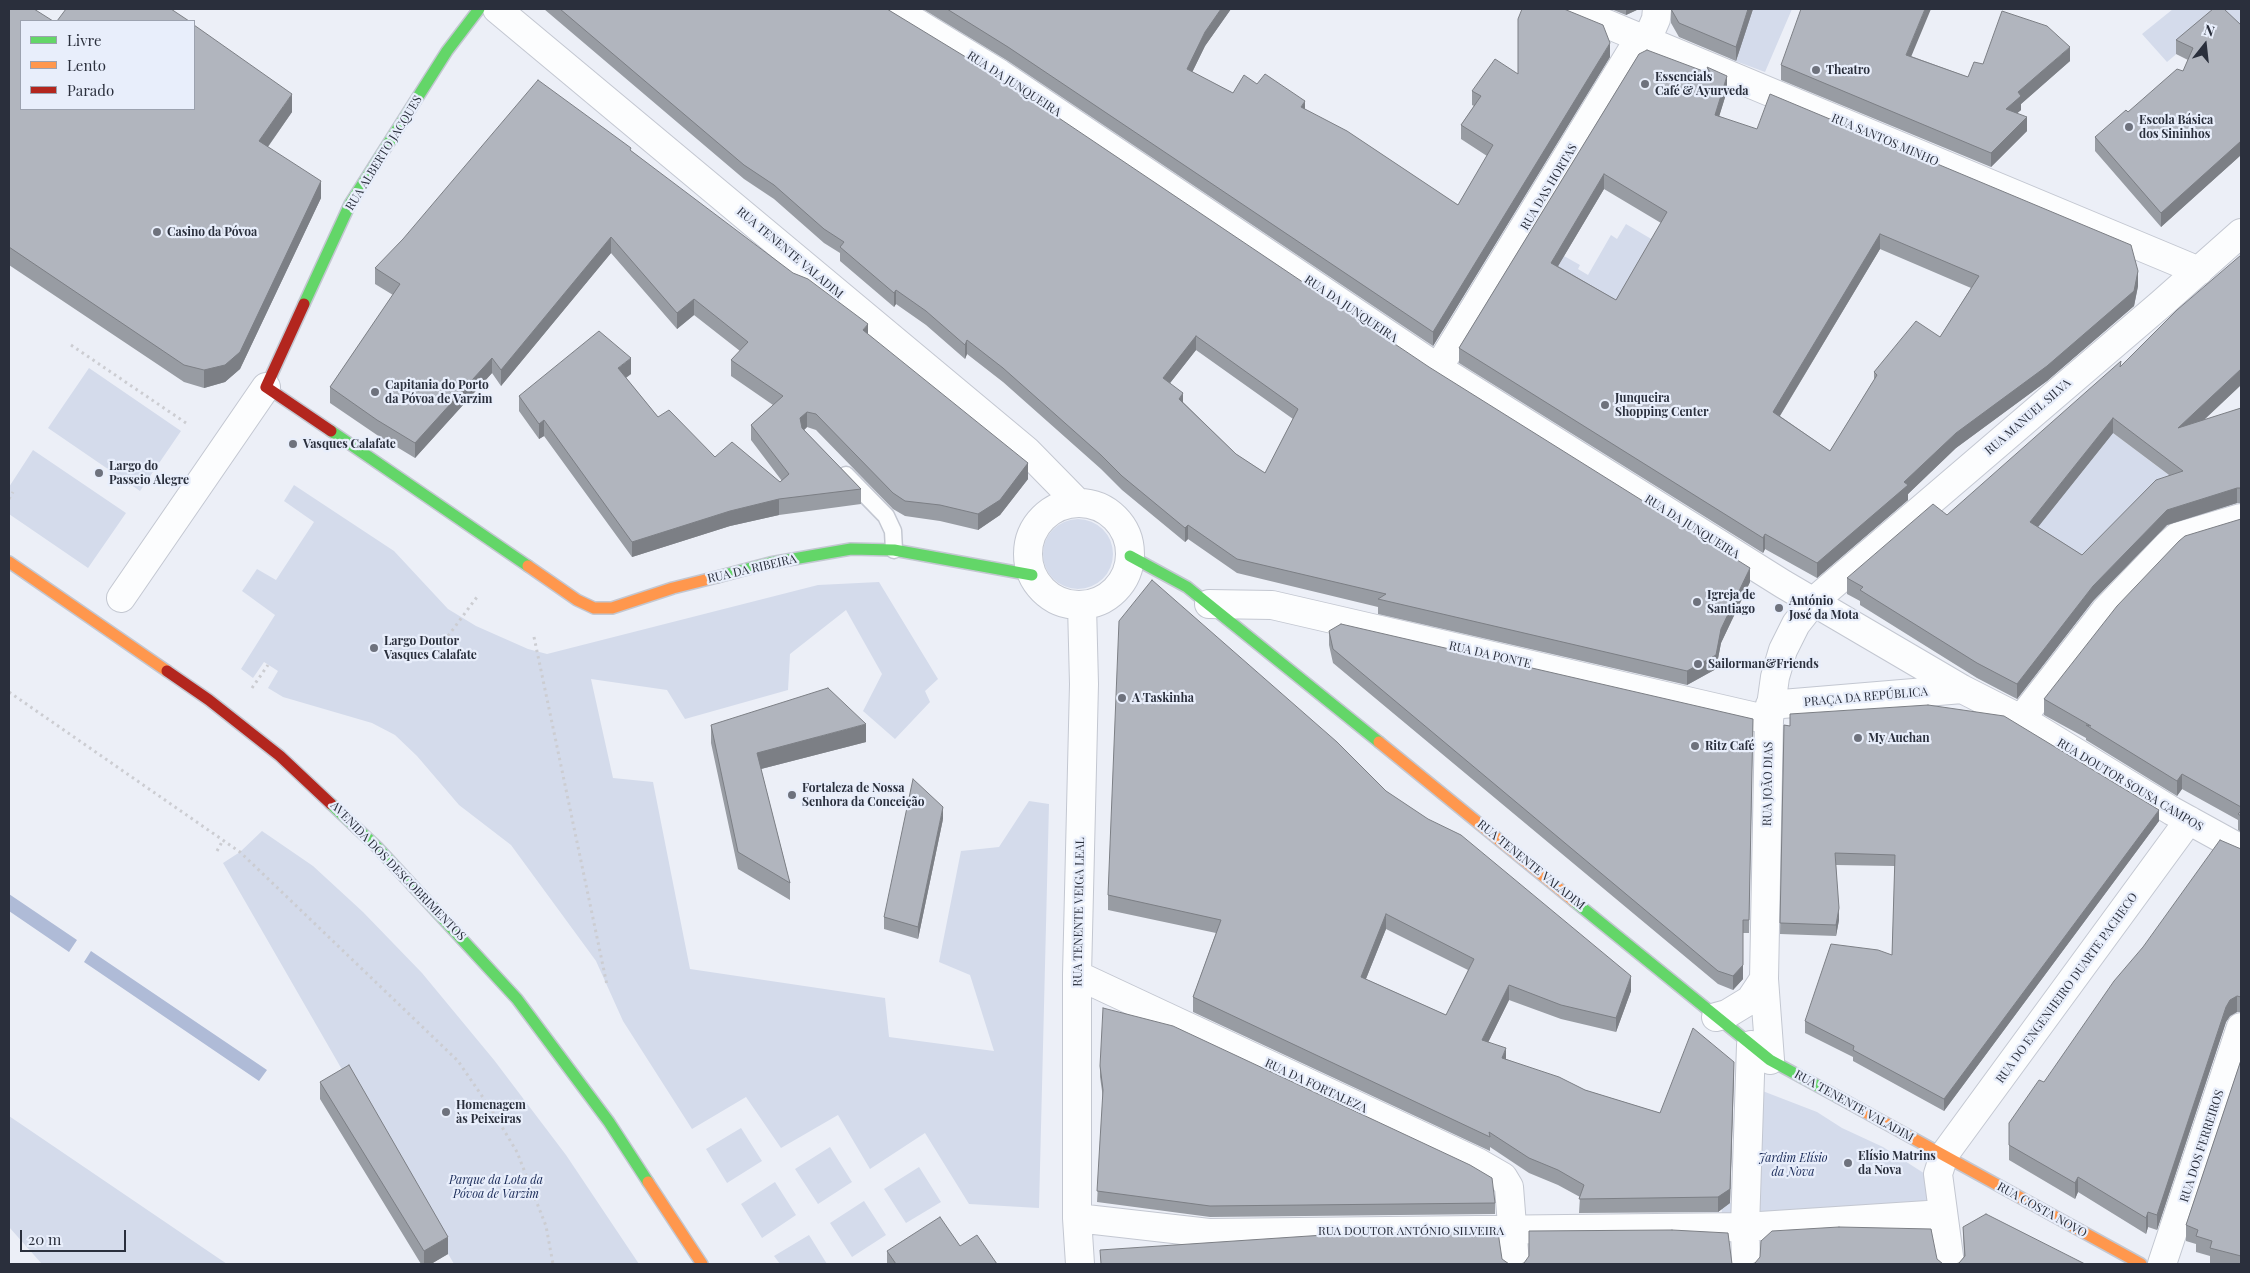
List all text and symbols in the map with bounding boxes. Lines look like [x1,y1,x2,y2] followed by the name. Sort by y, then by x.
[20,20,195,110] legend
[2180,20,2230,70] north arrow
[2202,20,2217,41] text: N
[67,30,102,50] text: Livre
[964,48,1064,120] street label: RUA DA JUNQUEIRA
[67,55,106,75] text: Lento
[1826,63,1870,77] place label: Theatro
[1810,64,1822,76] marker: Theatro
[1655,70,1749,98] place label: Essencials Café & Ayurveda
[1639,78,1651,90] marker: Essencials Café & Ayurveda
[67,80,114,100] text: Parado
[343,93,425,213] street label: RUA ALBERTO JACQUES
[1829,111,1941,169] street label: RUA SANTOS MINHO
[2139,113,2213,141] place label: Escola Básica dos Sininhos
[2123,121,2135,133] marker: Escola Básica dos Sininhos
[1518,141,1580,233] street label: RUA DAS HORTAS
[734,204,846,302] street label: RUA TENENTE VALADIM
[167,225,257,239] place label: Casino da Póvoa
[151,226,163,238] marker: Casino da Póvoa
[1302,272,1400,346] street label: RUA DA JUNQUEIRA
[1982,376,2074,458] street label: RUA MANUEL SILVA
[385,378,492,406] place label: Capitania do Porto da Póvoa de Varzim
[369,386,381,398] marker: Capitania do Porto da Póvoa de Varzim
[1615,391,1708,419] place label: Junqueira Shopping Center
[1599,399,1611,411] marker: Junqueira Shopping Center
[303,437,396,451] place label: Vasques Calafate
[287,438,299,450] marker: Vasques Calafate
[109,459,189,487] place label: Largo do Passeio Alegre
[93,467,105,479] marker: Largo do Passeio Alegre
[1642,492,1742,562] street label: RUA DA JUNQUEIRA
[706,552,798,586] street label: RUA DA RIBEIRA
[1707,588,1755,616] place label: Igreja de Santiago
[1789,594,1859,622] place label: António José da Mota
[1691,596,1703,608] marker: Igreja de Santiago
[1773,602,1785,614] marker: António José da Mota
[384,634,477,662] place label: Largo Doutor Vasques Calafate
[1447,639,1533,671] street label: RUA DA PONTE
[368,642,380,654] marker: Largo Doutor Vasques Calafate
[1708,657,1819,671] place label: Sailorman&Friends
[1692,658,1704,670] marker: Sailorman&Friends
[1803,684,1929,710] street label: PRAÇA DA REPÚBLICA
[1132,691,1194,705] place label: A Taskinha
[1116,692,1128,704] marker: A Taskinha
[1868,731,1930,745] place label: My Auchan
[1852,732,1864,744] marker: My Auchan
[2054,736,2206,834] street label: RUA DOUTOR SOUSA CAMPOS
[1705,739,1755,753] place label: Ritz Café
[1689,740,1701,752] marker: Ritz Café
[1760,742,1776,826] street label: RUA JOÃO DIAS
[802,781,925,809] place label: Fortaleza de Nossa Senhora da Conceição
[786,789,798,801] marker: Fortaleza de Nossa Senhora da Conceição
[327,798,469,944] street label: AVENIDA DOS DESCOBRIMENTOS
[1474,817,1588,913] street label: RUA TENENTE VALADIM
[1070,837,1088,987] street label: RUA TENENTE VEIGA LEAL
[1993,890,2141,1086] street label: RUA DO ENGENHEIRO DUARTE PACHECO
[1262,1056,1370,1116] street label: RUA DA FORTALEZA
[1792,1067,1916,1145] street label: RUA TENENTE VALADIM
[2177,1088,2227,1204] street label: RUA DOS FERREIROS
[456,1098,526,1126] place label: Homenagem às Peixeiras
[440,1106,452,1118] marker: Homenagem às Peixeiras
[1858,1149,1936,1177] place label: Elísio Matrins da Nova
[1758,1151,1828,1179] park label: Jardim Elísio da Nova
[1842,1157,1854,1169] marker: Elísio Matrins da Nova
[449,1173,543,1201] park label: Parque da Lota da Póvoa de Varzim
[1995,1179,2089,1241] street label: RUA COSTA NOVO
[22,1220,129,1252] scale bar
[1318,1224,1504,1238] street label: RUA DOUTOR ANTÓNIO SILVEIRA
[28,1229,61,1249] text: 20 m

